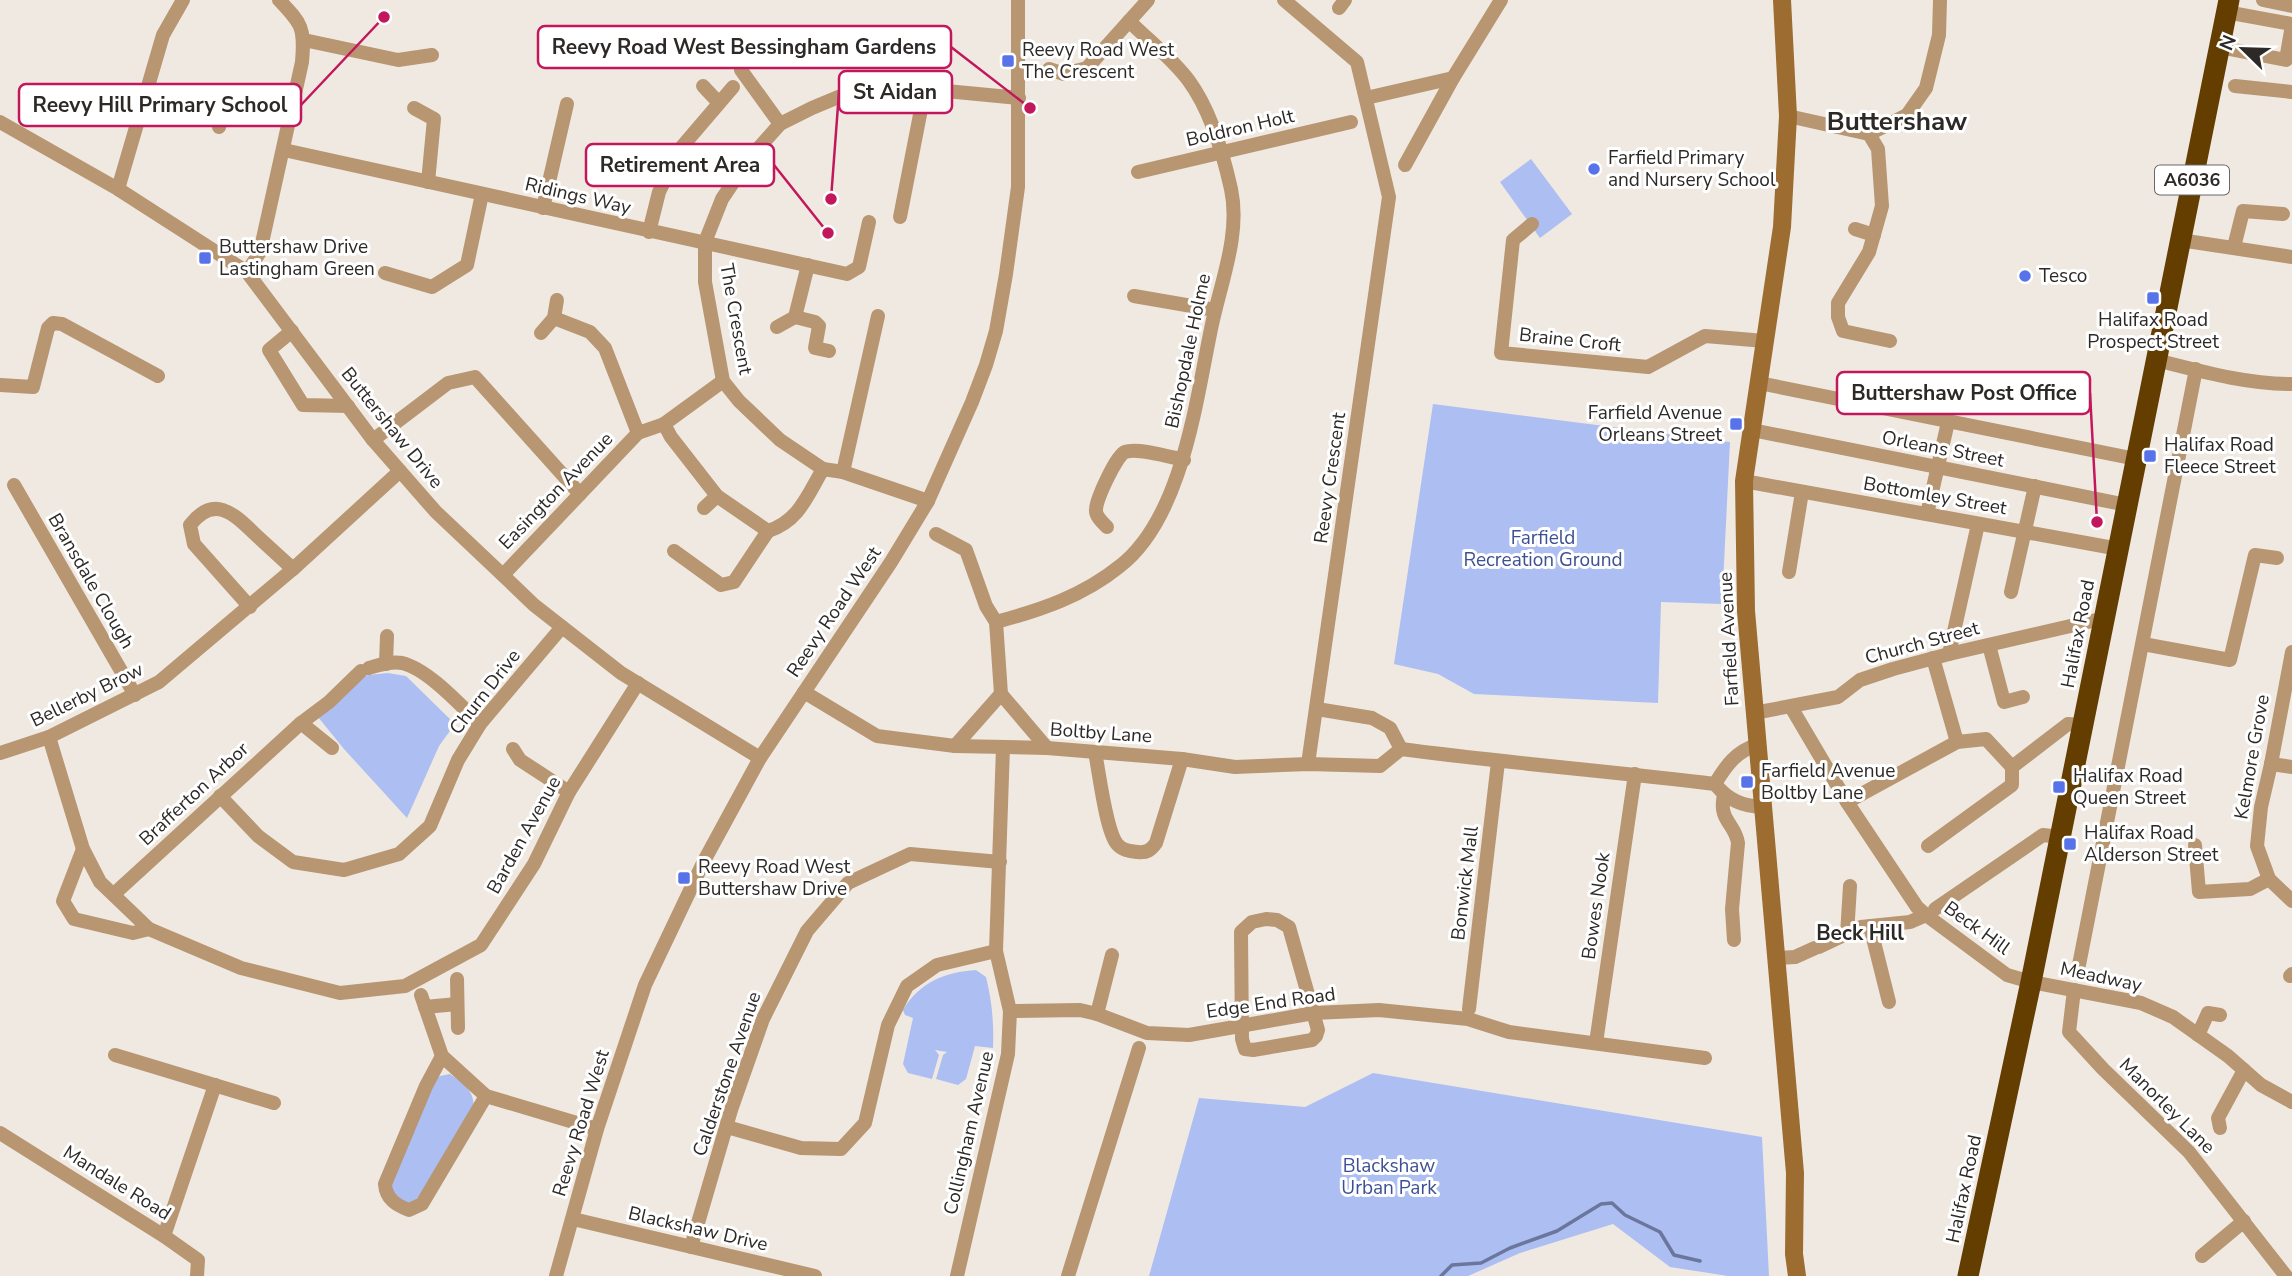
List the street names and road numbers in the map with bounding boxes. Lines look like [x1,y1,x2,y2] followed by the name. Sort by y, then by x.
[1183,103,1297,153] street label: Boldron Holt
[2155,166,2229,195] road number: A6036
[522,171,634,221] street label: Ridings Way
[713,262,759,377] street label: The Crescent
[1159,271,1217,431] street label: Bishopdale Holme
[1518,322,1623,358] street label: Braine Croft
[335,362,449,494] street label: Buttershaw Drive
[1308,410,1352,545] street label: Reevy Crescent
[1880,424,2007,474] street label: Orleans Street
[493,427,619,555] street label: Easington Avenue
[1861,471,2009,521] street label: Bottomley Street
[42,508,140,654] street label: Bransdale Clough
[781,541,887,682] street label: Reevy Road West
[1713,571,1745,707] street label: Farfield Avenue
[2055,578,2101,690] street label: Halifax Road
[1862,615,1982,671] street label: Church Street
[443,644,527,740] street label: Churn Drive
[26,656,148,734] street label: Bellerby Brow
[2228,692,2276,822] street label: Kelmore Grove
[1049,716,1153,750] street label: Boltby Lane
[134,736,255,852] street label: Brafferton Arbor
[481,771,567,899] street label: Barden Avenue
[1445,824,1485,942] street label: Bonwick Mall
[1576,850,1616,961] street label: Bowes Nook
[1939,895,2016,961] street label: Beck Hill
[2058,956,2145,998] street label: Meadway
[1205,981,1337,1025] street label: Edge End Road
[687,988,767,1160] street label: Calderstone Avenue
[546,1046,616,1200] street label: Reevy Road West
[938,1049,1000,1217] street label: Collingham Avenue
[2113,1052,2221,1160] street label: Manorley Lane
[1940,1133,1988,1245] street label: Halifax Road
[58,1139,176,1227] street label: Mandale Road
[626,1200,770,1258] street label: Blackshaw Drive

